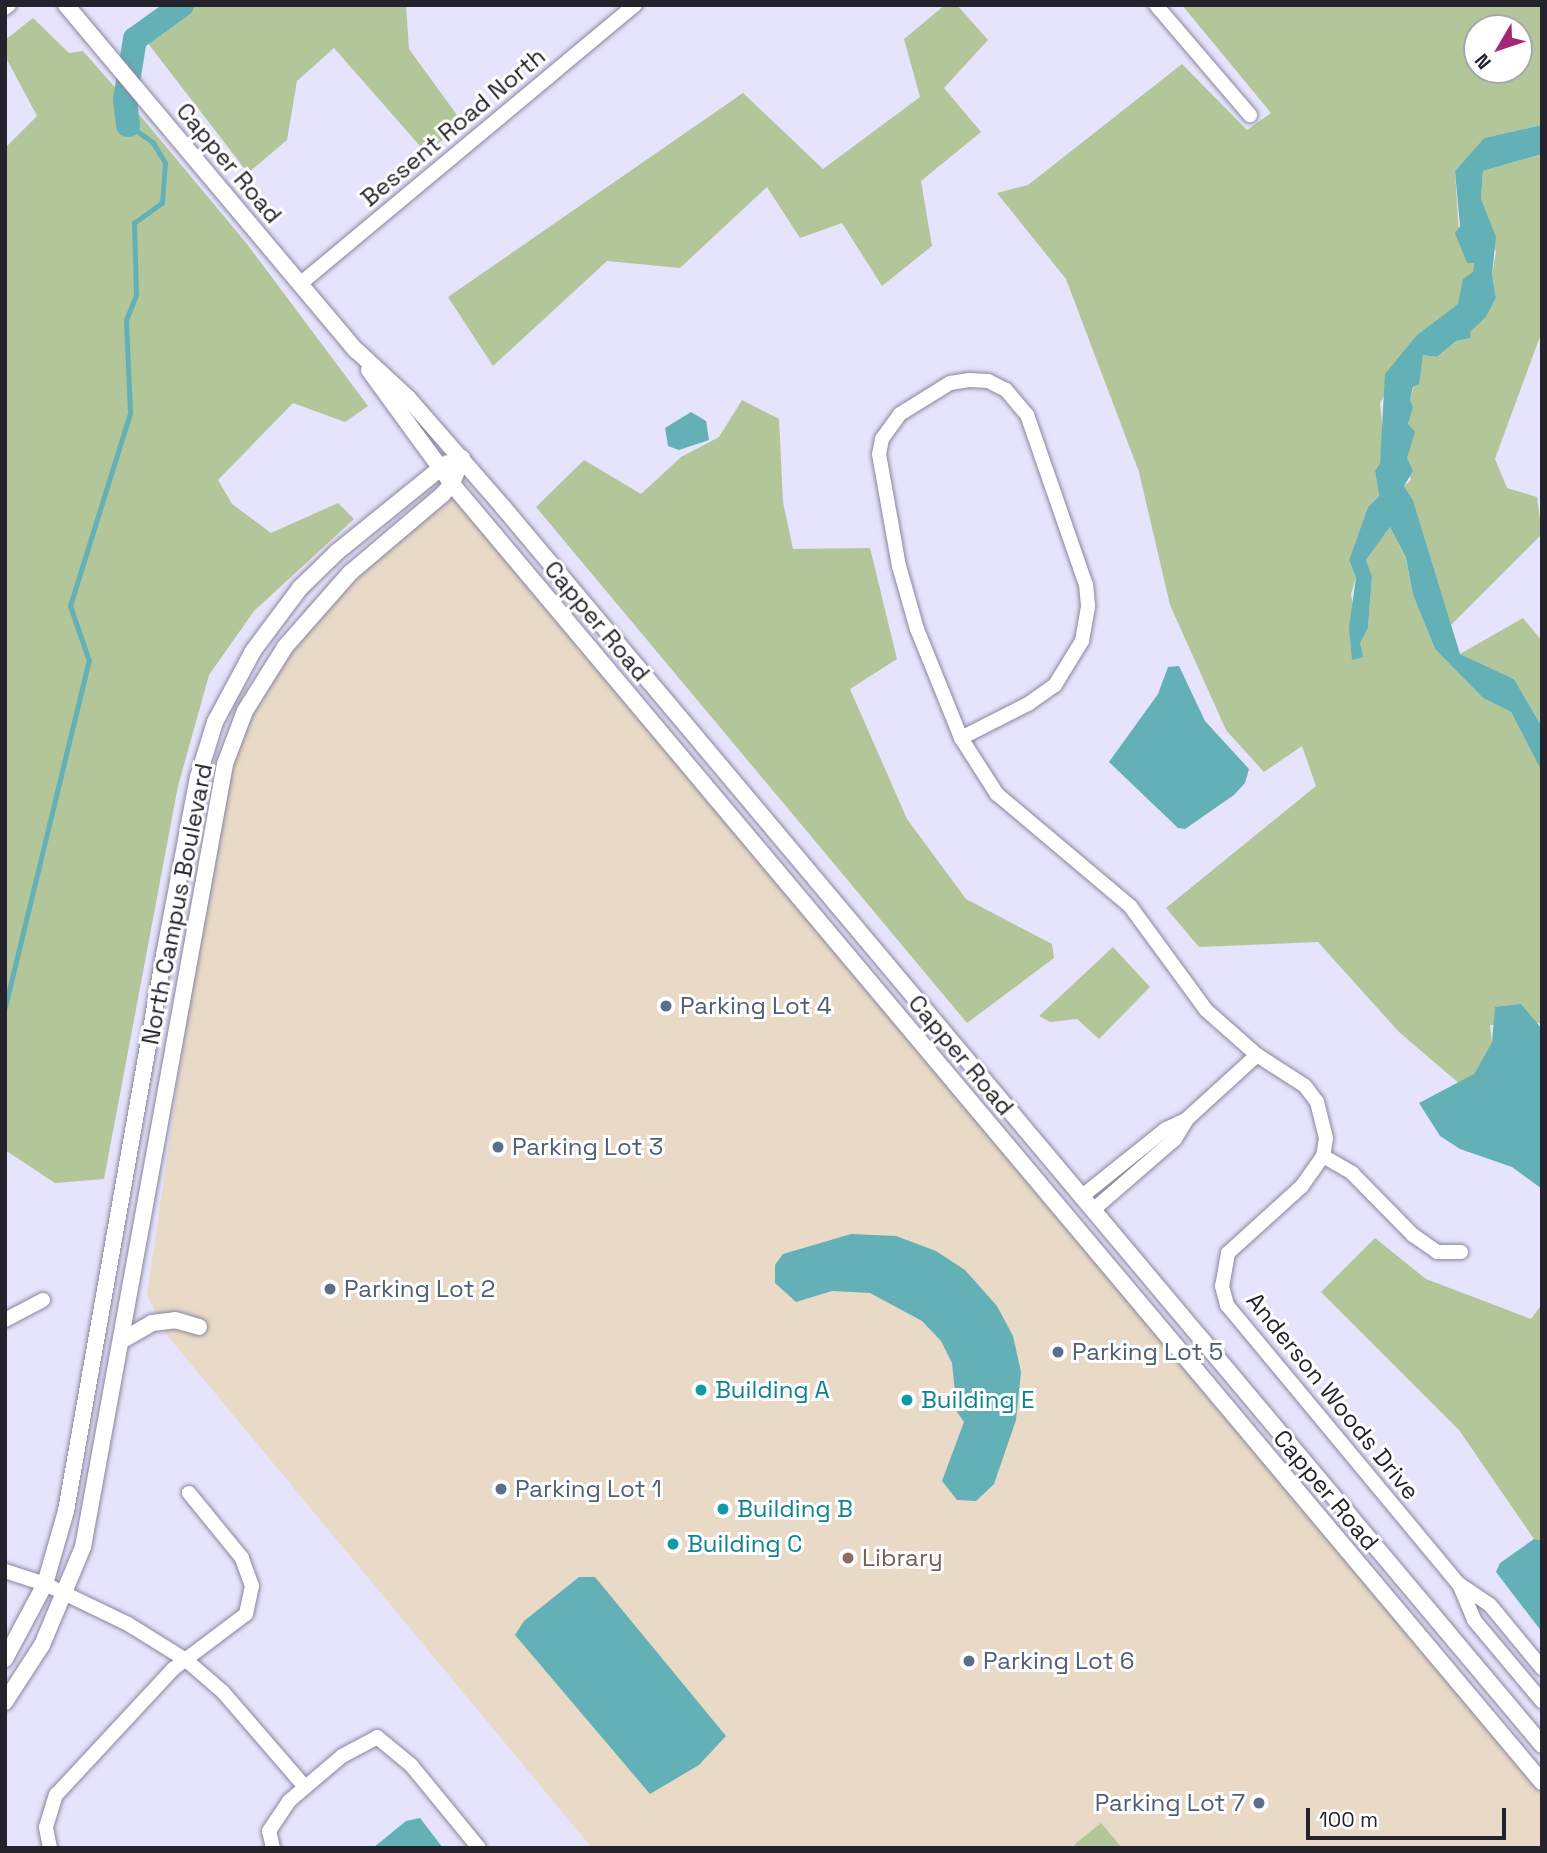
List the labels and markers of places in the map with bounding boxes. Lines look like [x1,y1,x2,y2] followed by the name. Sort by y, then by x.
[680,992,832,1020] place label: Parking Lot 4
[658,998,674,1014] marker: Parking Lot 4
[512,1133,663,1161] place label: Parking Lot 3
[490,1139,506,1155] marker: Parking Lot 3
[344,1275,495,1303] place label: Parking Lot 2
[322,1281,338,1297] marker: Parking Lot 2
[1072,1338,1223,1366] place label: Parking Lot 5
[1050,1344,1066,1360] marker: Parking Lot 5
[715,1376,830,1404] place label: Building A
[693,1382,709,1398] marker: Building A
[921,1386,1034,1414] place label: Building E
[899,1392,915,1408] marker: Building E
[515,1475,662,1503] place label: Parking Lot 1
[493,1481,509,1497] marker: Parking Lot 1
[737,1495,853,1523] place label: Building B
[715,1501,731,1517] marker: Building B
[687,1530,802,1558] place label: Building C
[665,1536,681,1552] marker: Building C
[862,1544,943,1572] place label: Library
[840,1550,856,1566] marker: Library
[983,1647,1134,1675] place label: Parking Lot 6
[961,1653,977,1669] marker: Parking Lot 6
[1095,1789,1245,1817] place label: Parking Lot 7
[1251,1795,1267,1811] marker: Parking Lot 7

